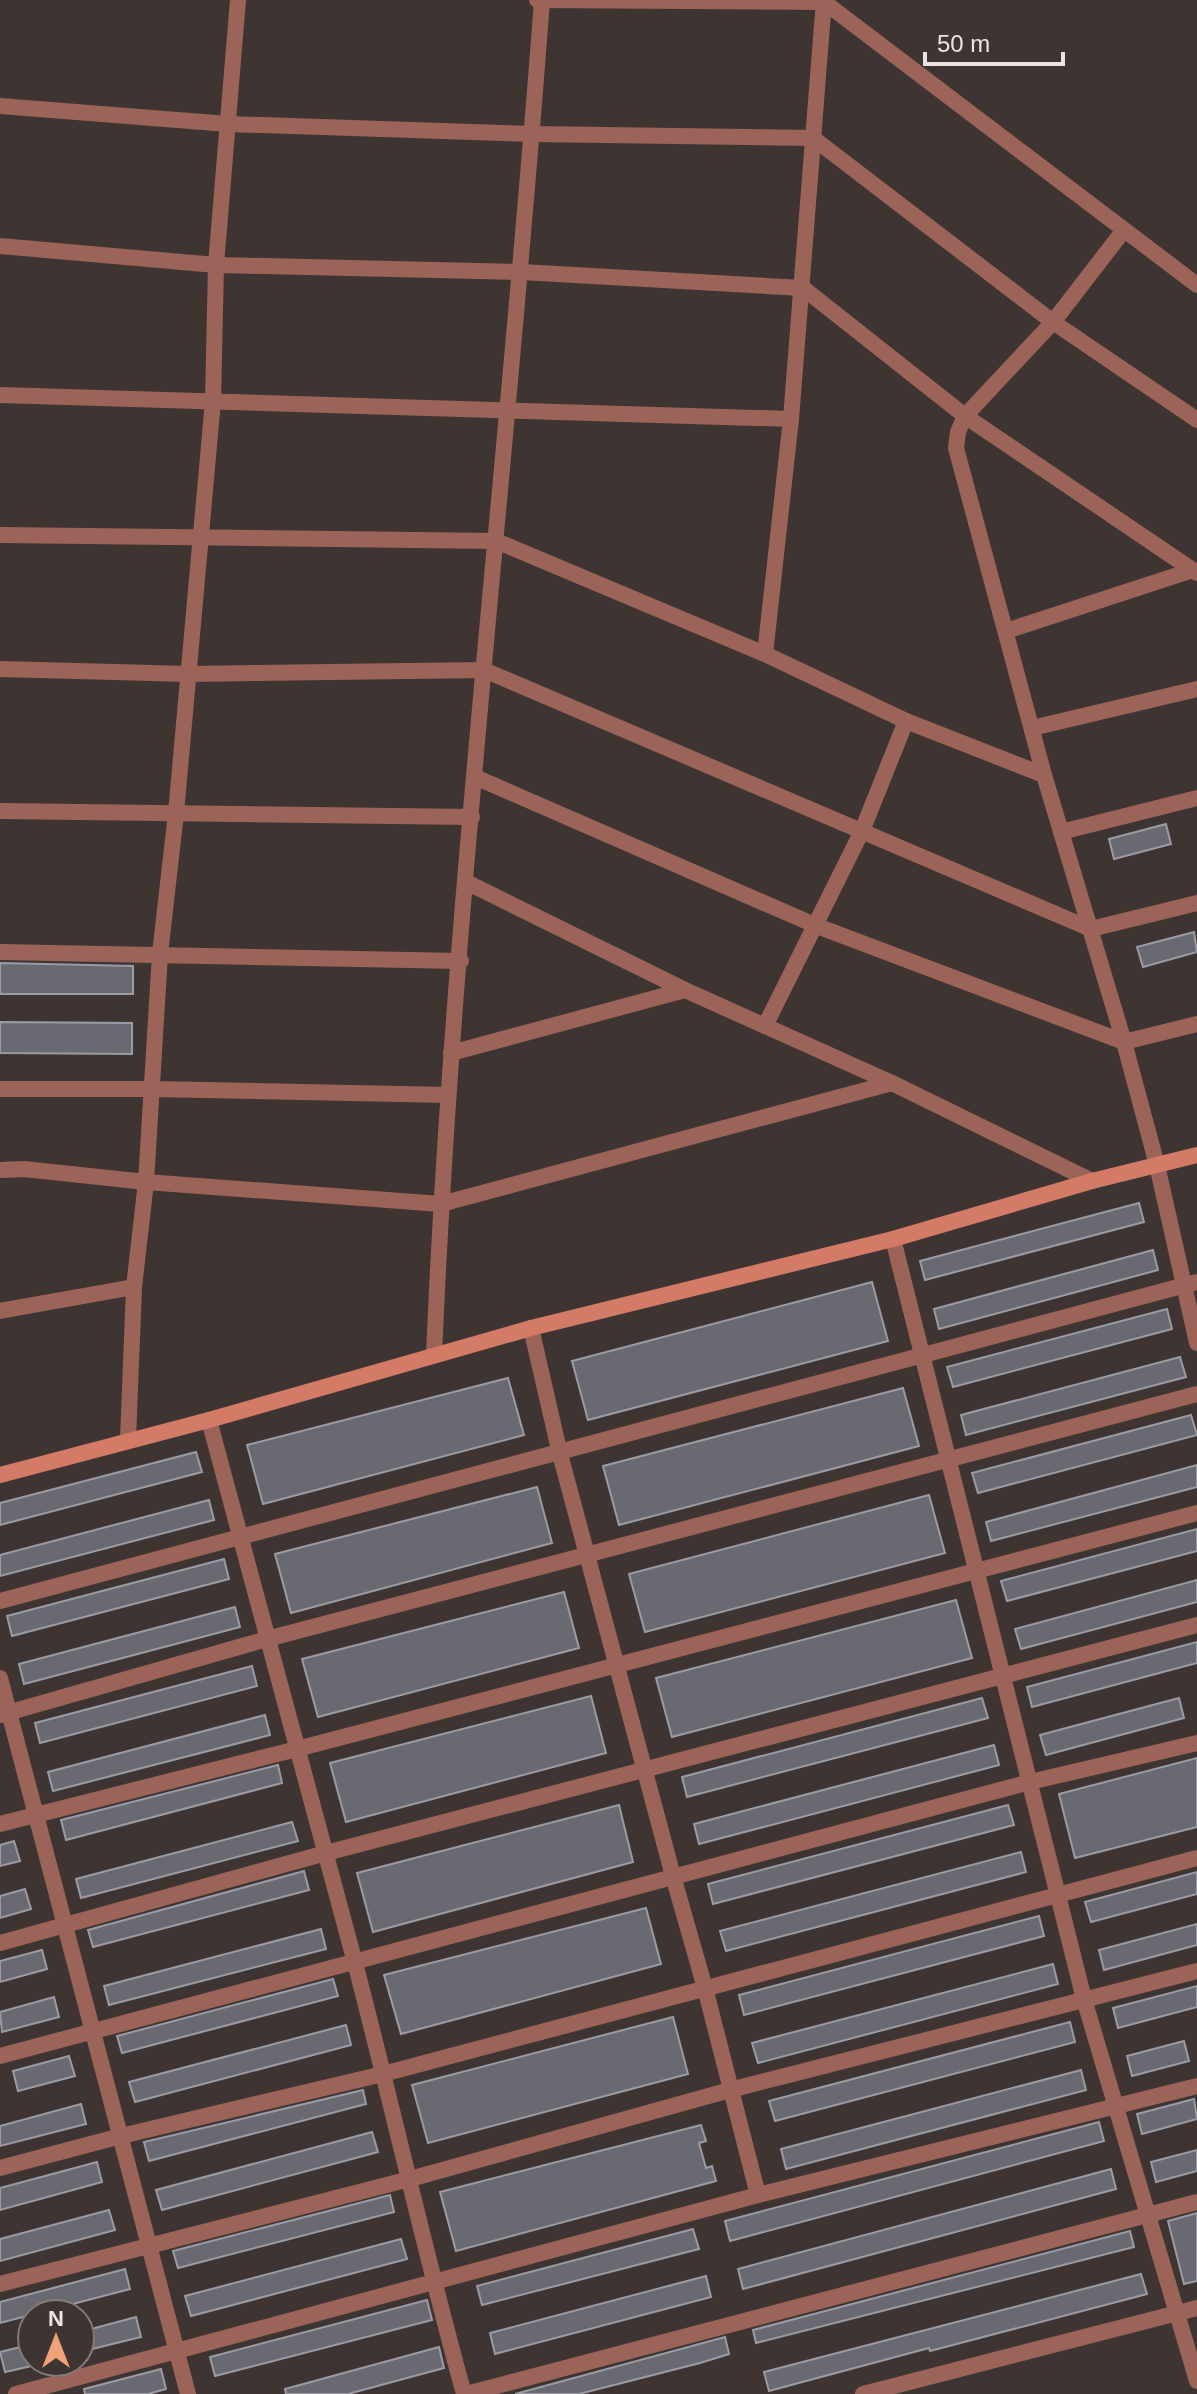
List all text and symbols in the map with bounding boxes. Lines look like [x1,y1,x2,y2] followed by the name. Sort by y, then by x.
[925,16,1063,66] scale bar
[937,30,990,57] text: 50 m
[16,2298,96,2378] north arrow
[48,2306,64,2331] text: N

